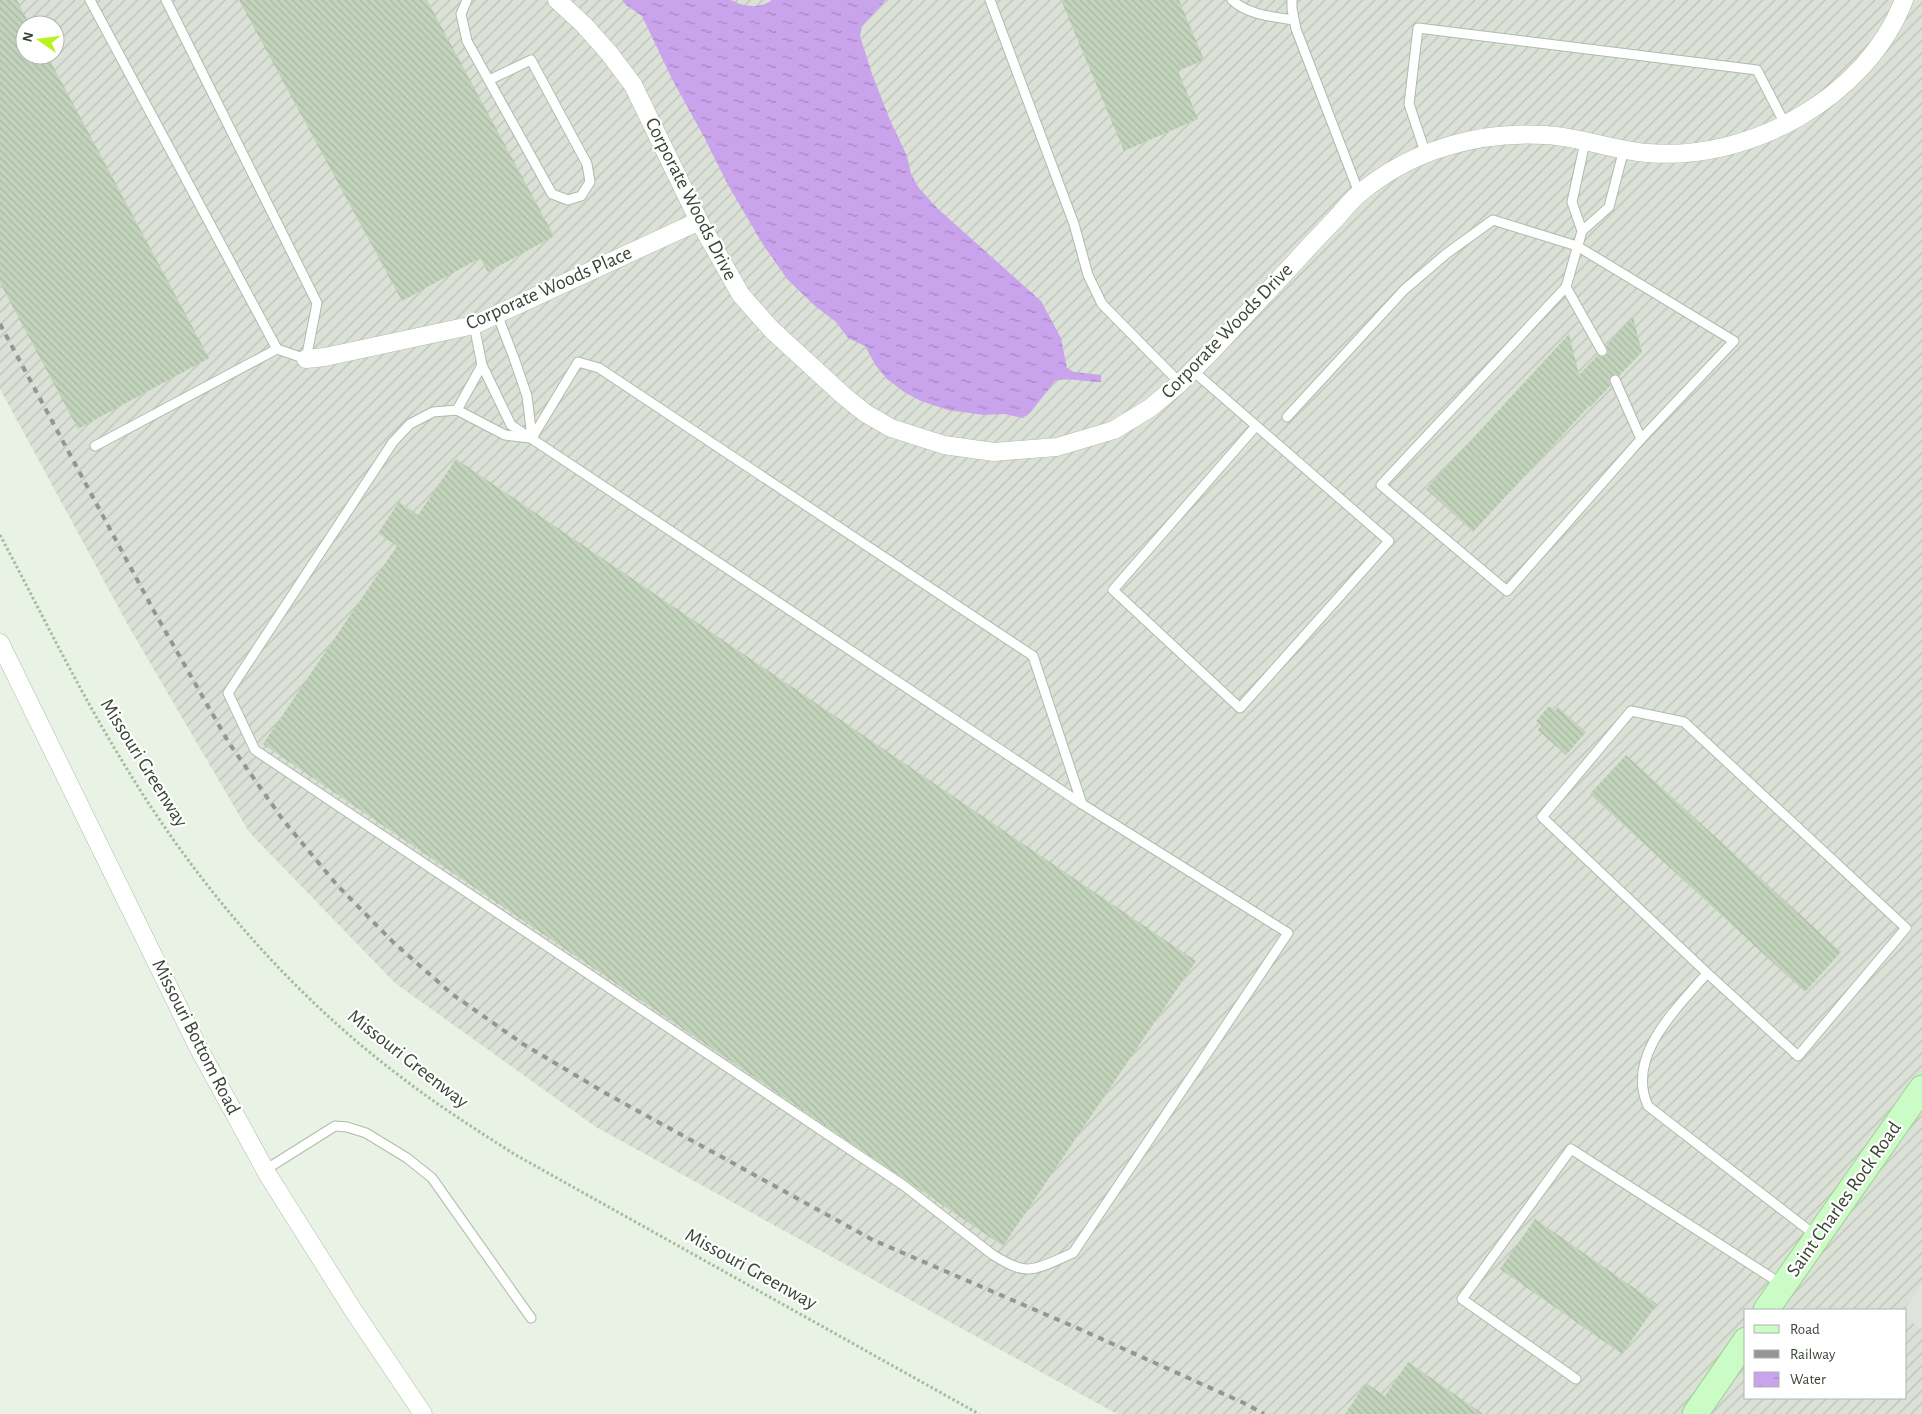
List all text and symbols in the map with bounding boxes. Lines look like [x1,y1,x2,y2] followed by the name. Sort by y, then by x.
[15,15,65,65] north arrow
[20,31,36,44] text: N
[641,115,741,283] street label: Corporate Woods Drive
[463,242,635,334] street label: Corporate Woods Place
[1158,260,1296,402] street label: Corporate Woods Drive
[97,695,192,831] street label: Missouri Greenway
[148,956,244,1118] street label: Missouri Bottom Road
[344,1006,472,1112] street label: Missouri Greenway
[1783,1118,1905,1280] street label: Saint Charles Rock Road
[682,1225,821,1314] street label: Missouri Greenway
[1744,1309,1907,1399] legend
[1790,1322,1820,1337] text: Road
[1790,1347,1836,1362] text: Railway
[1790,1372,1826,1387] text: Water

